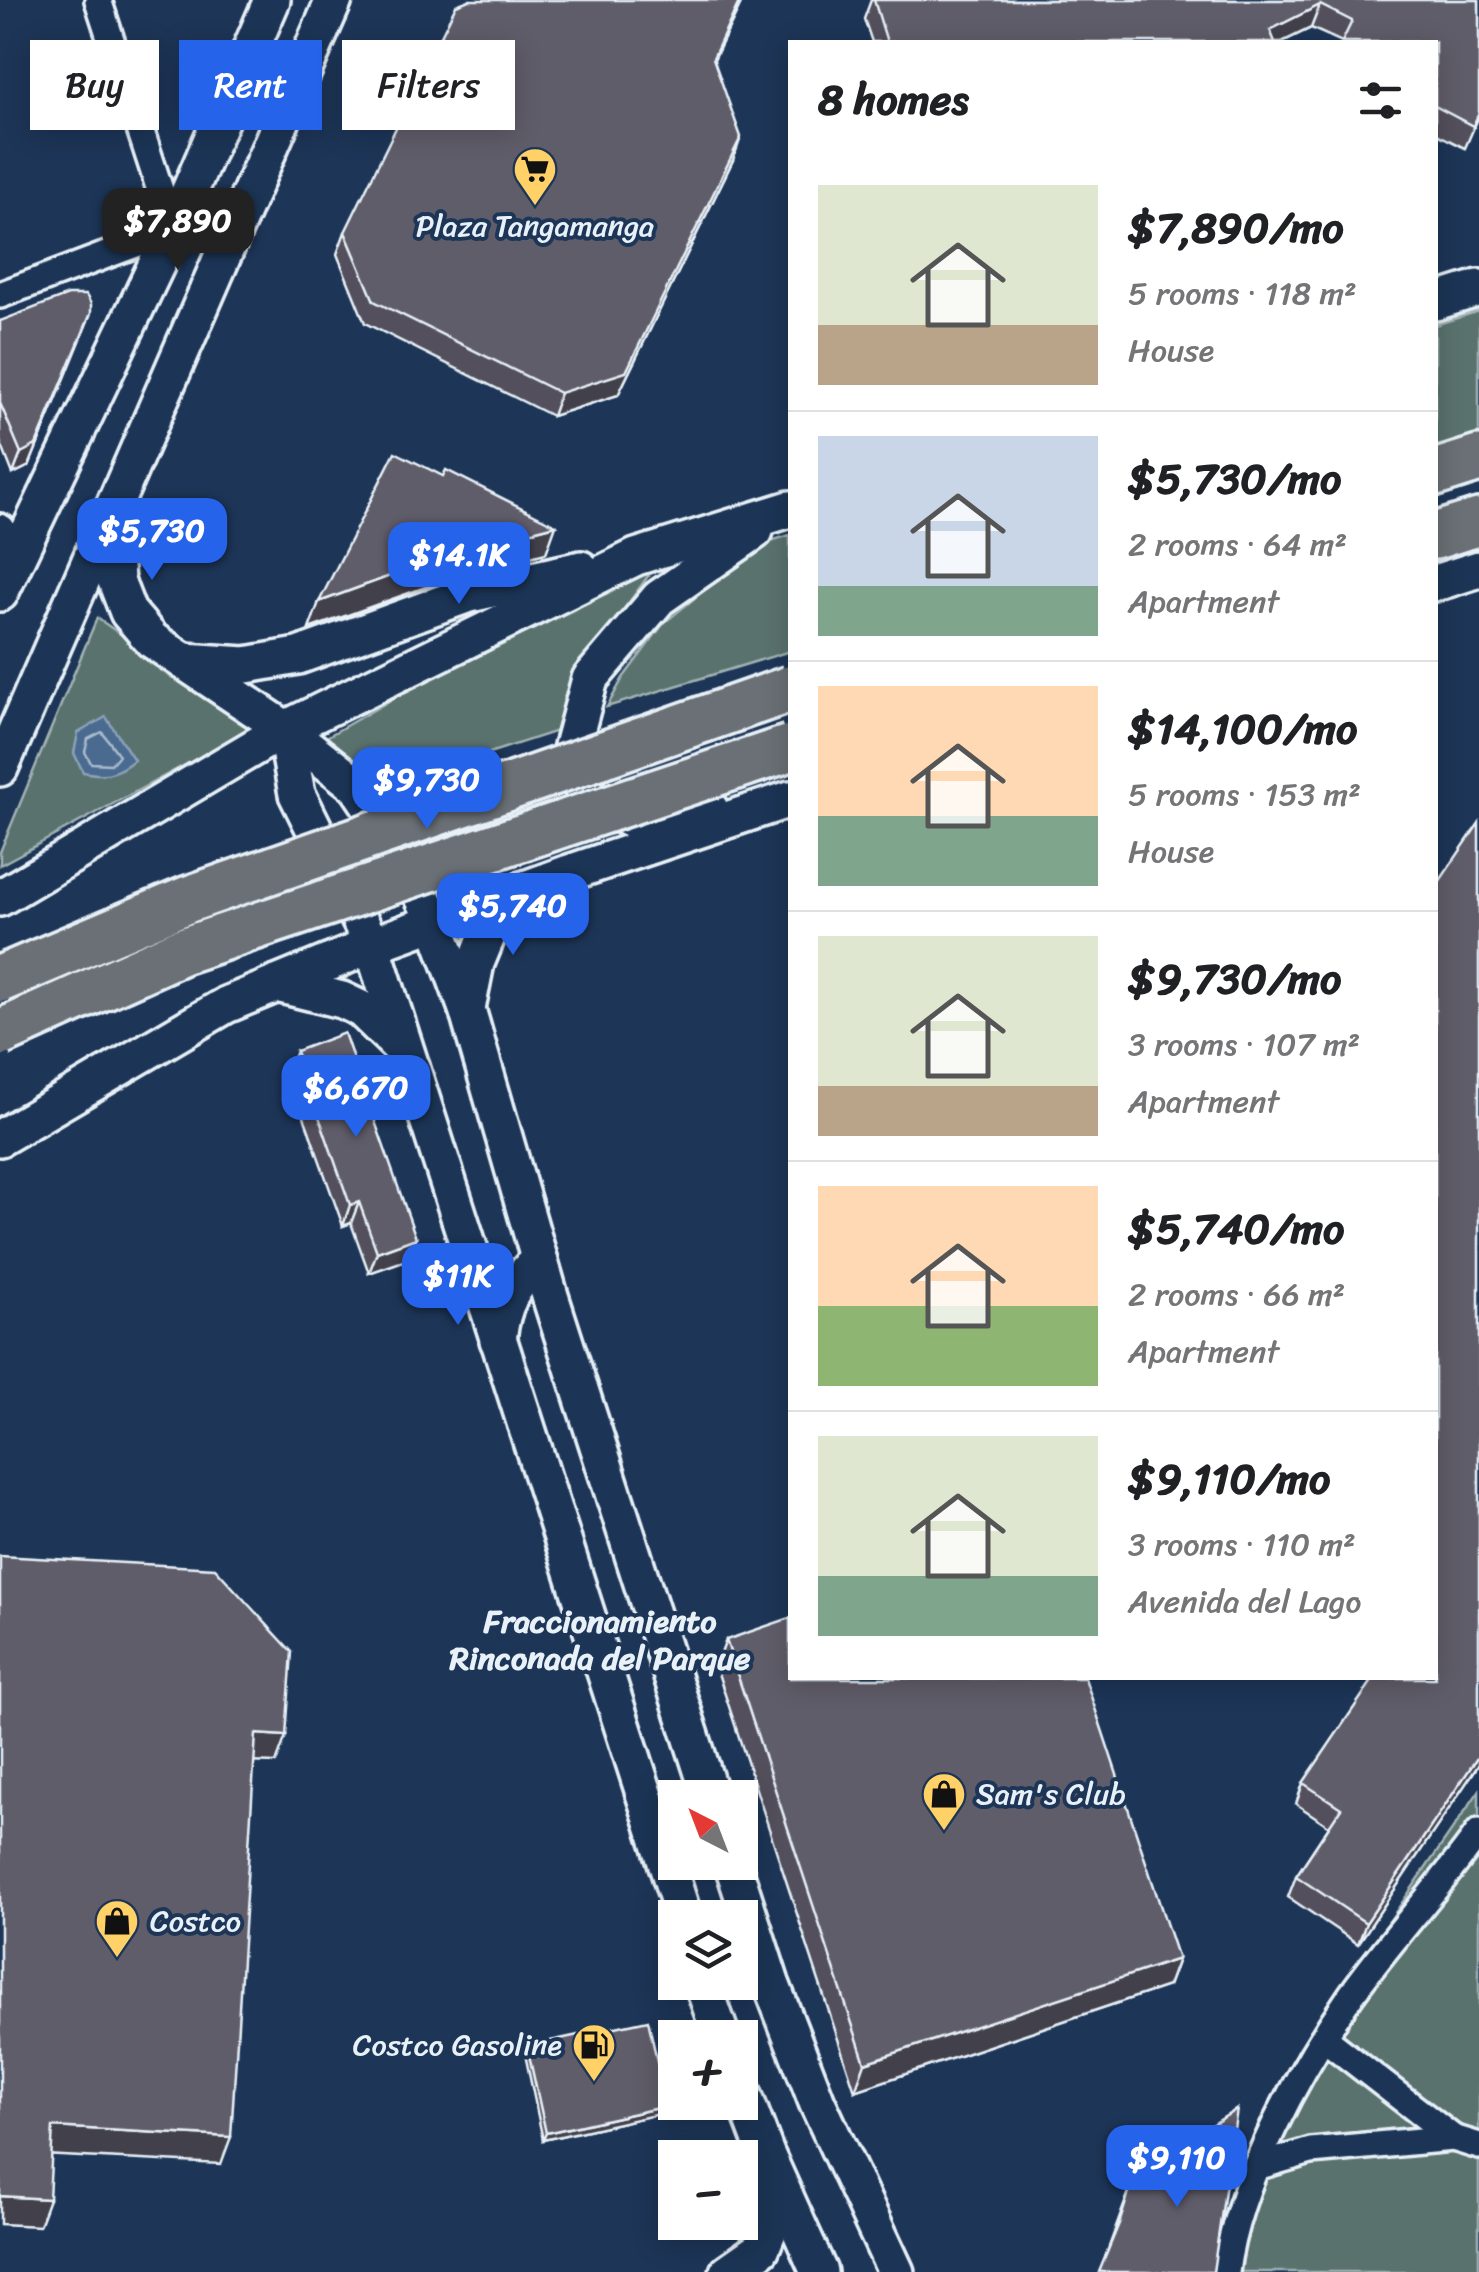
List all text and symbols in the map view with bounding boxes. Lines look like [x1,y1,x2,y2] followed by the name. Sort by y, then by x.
[30,40,159,130] chip: Buy
[179,40,322,130] chip: Rent
[342,40,515,130] chip: Filters
[818,63,969,137] text: 8 homes
[1353,73,1408,128] icon: filters
[512,146,558,207] supermarket icon: Plaza Tangamanga
[97,188,259,273] pin: $7,890
[1128,191,1344,265] text: $7,890/mo
[124,192,232,249] text: $7,890
[416,199,654,253] place label: Plaza Tangamanga
[898,225,1018,345] icon: home
[1128,265,1357,322] text: 5 rooms · 118 m²
[1128,322,1214,379] text: House
[1128,442,1341,516] text: $5,730/mo
[898,476,1018,596] icon: home
[71,498,233,583] pin: $5,730
[99,502,205,559] text: $5,730
[1128,516,1347,573] text: 2 rooms · 64 m²
[378,522,540,607] pin: $14.1K
[410,526,508,583] text: $14.1K
[1128,573,1279,630] text: Apartment
[1128,692,1357,766] text: $14,100/mo
[898,726,1018,846] icon: home
[346,747,508,832] pin: $9,730
[374,751,480,808] text: $9,730
[1128,766,1361,823] text: 5 rooms · 153 m²
[1128,823,1214,880] text: House
[432,873,594,958] pin: $5,740
[459,877,567,934] text: $5,740
[1128,942,1341,1016] text: $9,730/mo
[898,976,1018,1096] icon: home
[1128,1016,1360,1073] text: 3 rooms · 107 m²
[275,1055,437,1140] pin: $6,670
[304,1059,409,1116] text: $6,670
[1128,1073,1279,1130] text: Apartment
[1128,1192,1344,1266] text: $5,740/mo
[898,1226,1018,1346] icon: home
[399,1243,517,1328] pin: $11K
[424,1247,492,1304] text: $11K
[1128,1266,1345,1323] text: 2 rooms · 66 m²
[1128,1323,1279,1380] text: Apartment
[1128,1442,1330,1516] text: $9,110/mo
[898,1476,1018,1596] icon: home
[1128,1516,1356,1573] text: 3 rooms · 110 m²
[1128,1573,1361,1630] text: Avenida del Lago
[449,1593,751,1687] district label: Fraccionamiento Rinconada del Parque
[976,1767,1126,1821] place label: Sam's Club
[921,1771,967,1832] shop icon: Sam's Club
[658,1780,758,1880] north arrow
[658,1780,758,2240] map controls
[150,1894,241,1948] place label: Costco
[94,1898,140,1959] shop icon: Costco
[658,1900,758,2000] button: layers
[353,2018,562,2072] place label: Costco Gasoline
[658,2020,758,2120] button: +
[571,2022,617,2083] fuel station icon: Costco Gasoline
[1096,2125,1258,2210] pin: $9,110
[1128,2129,1226,2186] text: $9,110
[658,2140,758,2240] button: −

